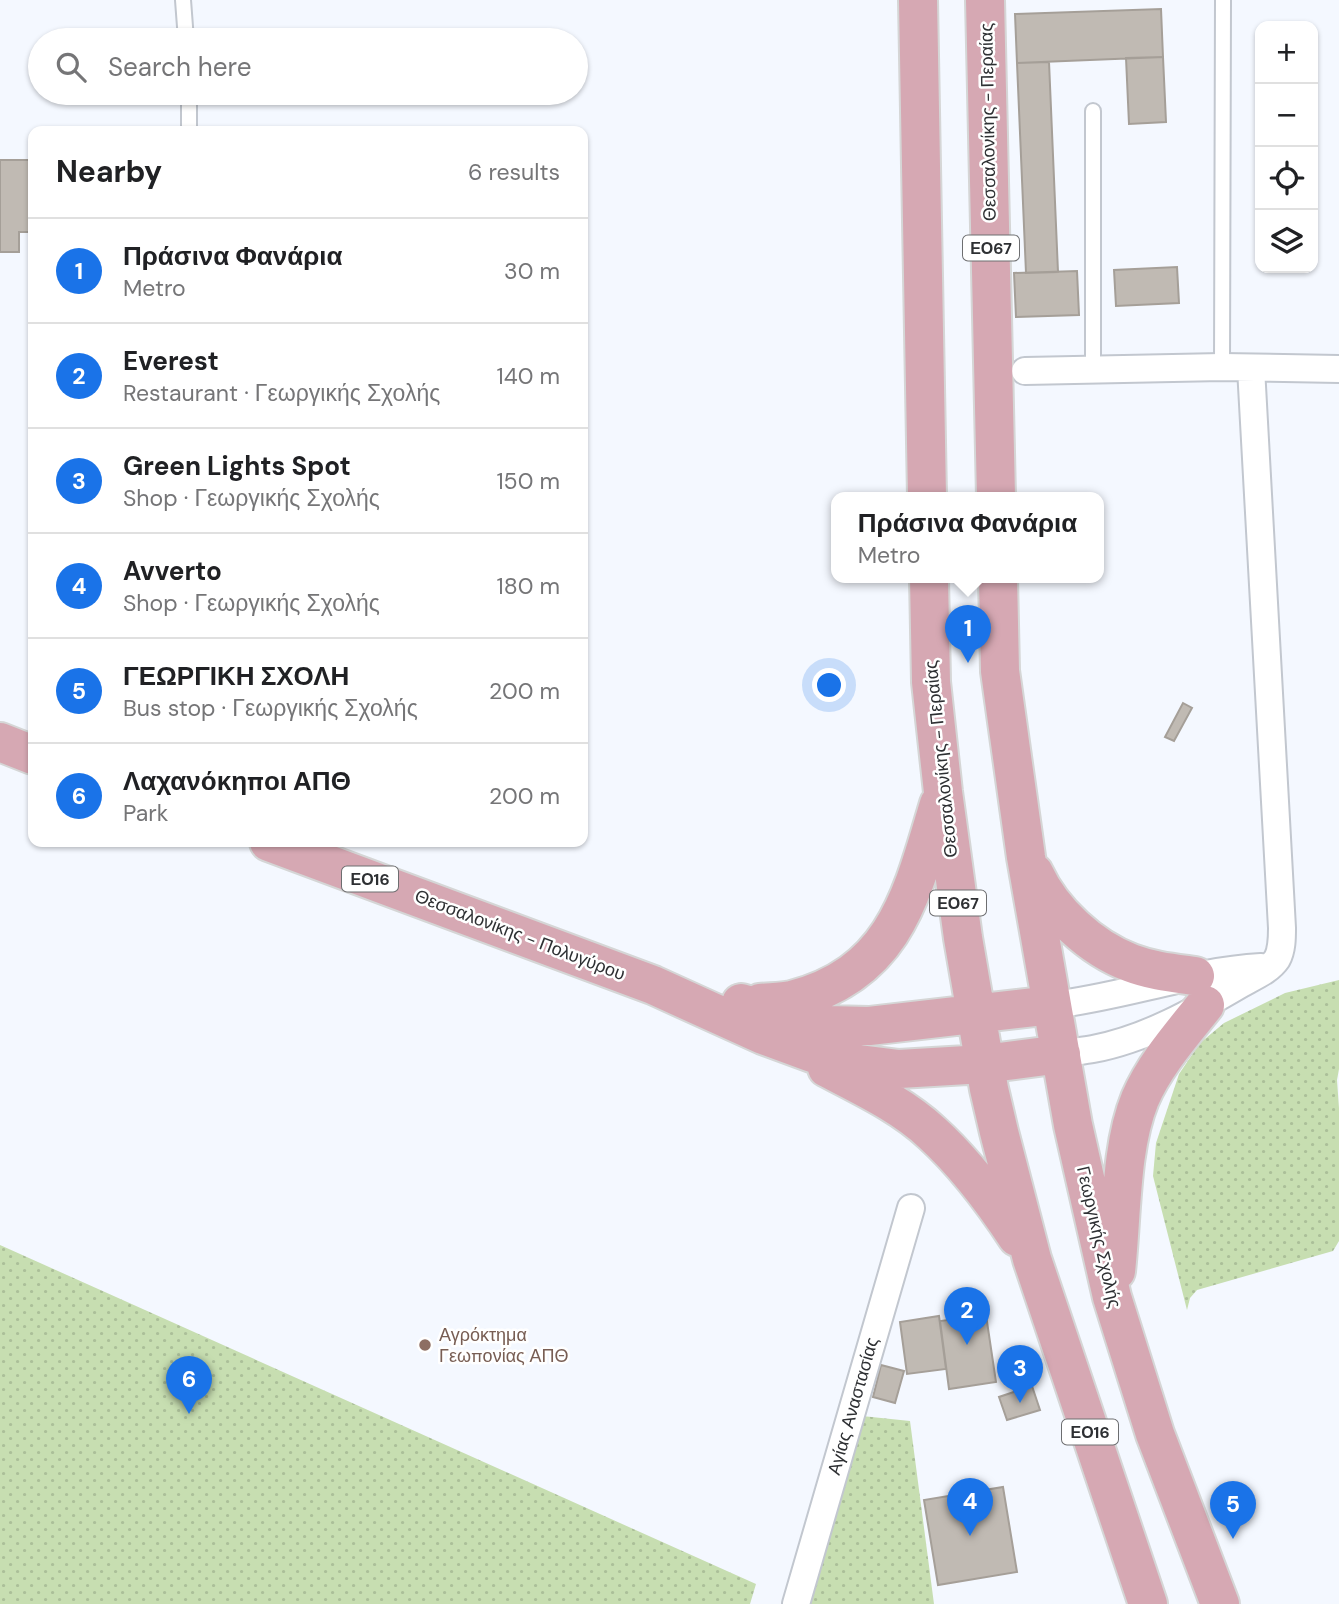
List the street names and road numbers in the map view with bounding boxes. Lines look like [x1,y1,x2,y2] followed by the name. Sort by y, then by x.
[974,22,1002,221] street label: Θεσσαλονίκης - Περαίας
[963,236,1019,260] road number: ΕΟ67
[919,659,963,859] street label: Θεσσαλονίκης - Περαίας
[342,866,398,892] road number: ΕΟ16
[411,884,629,986] street label: Θεσσαλονίκης - Πολυγύρου
[930,890,986,916] road number: ΕΟ67
[1071,1164,1127,1311] street label: Γεωργικής Σχολής
[822,1334,884,1478] street label: Αγίας Αναστασίας
[1062,1420,1118,1444] road number: ΕΟ16

